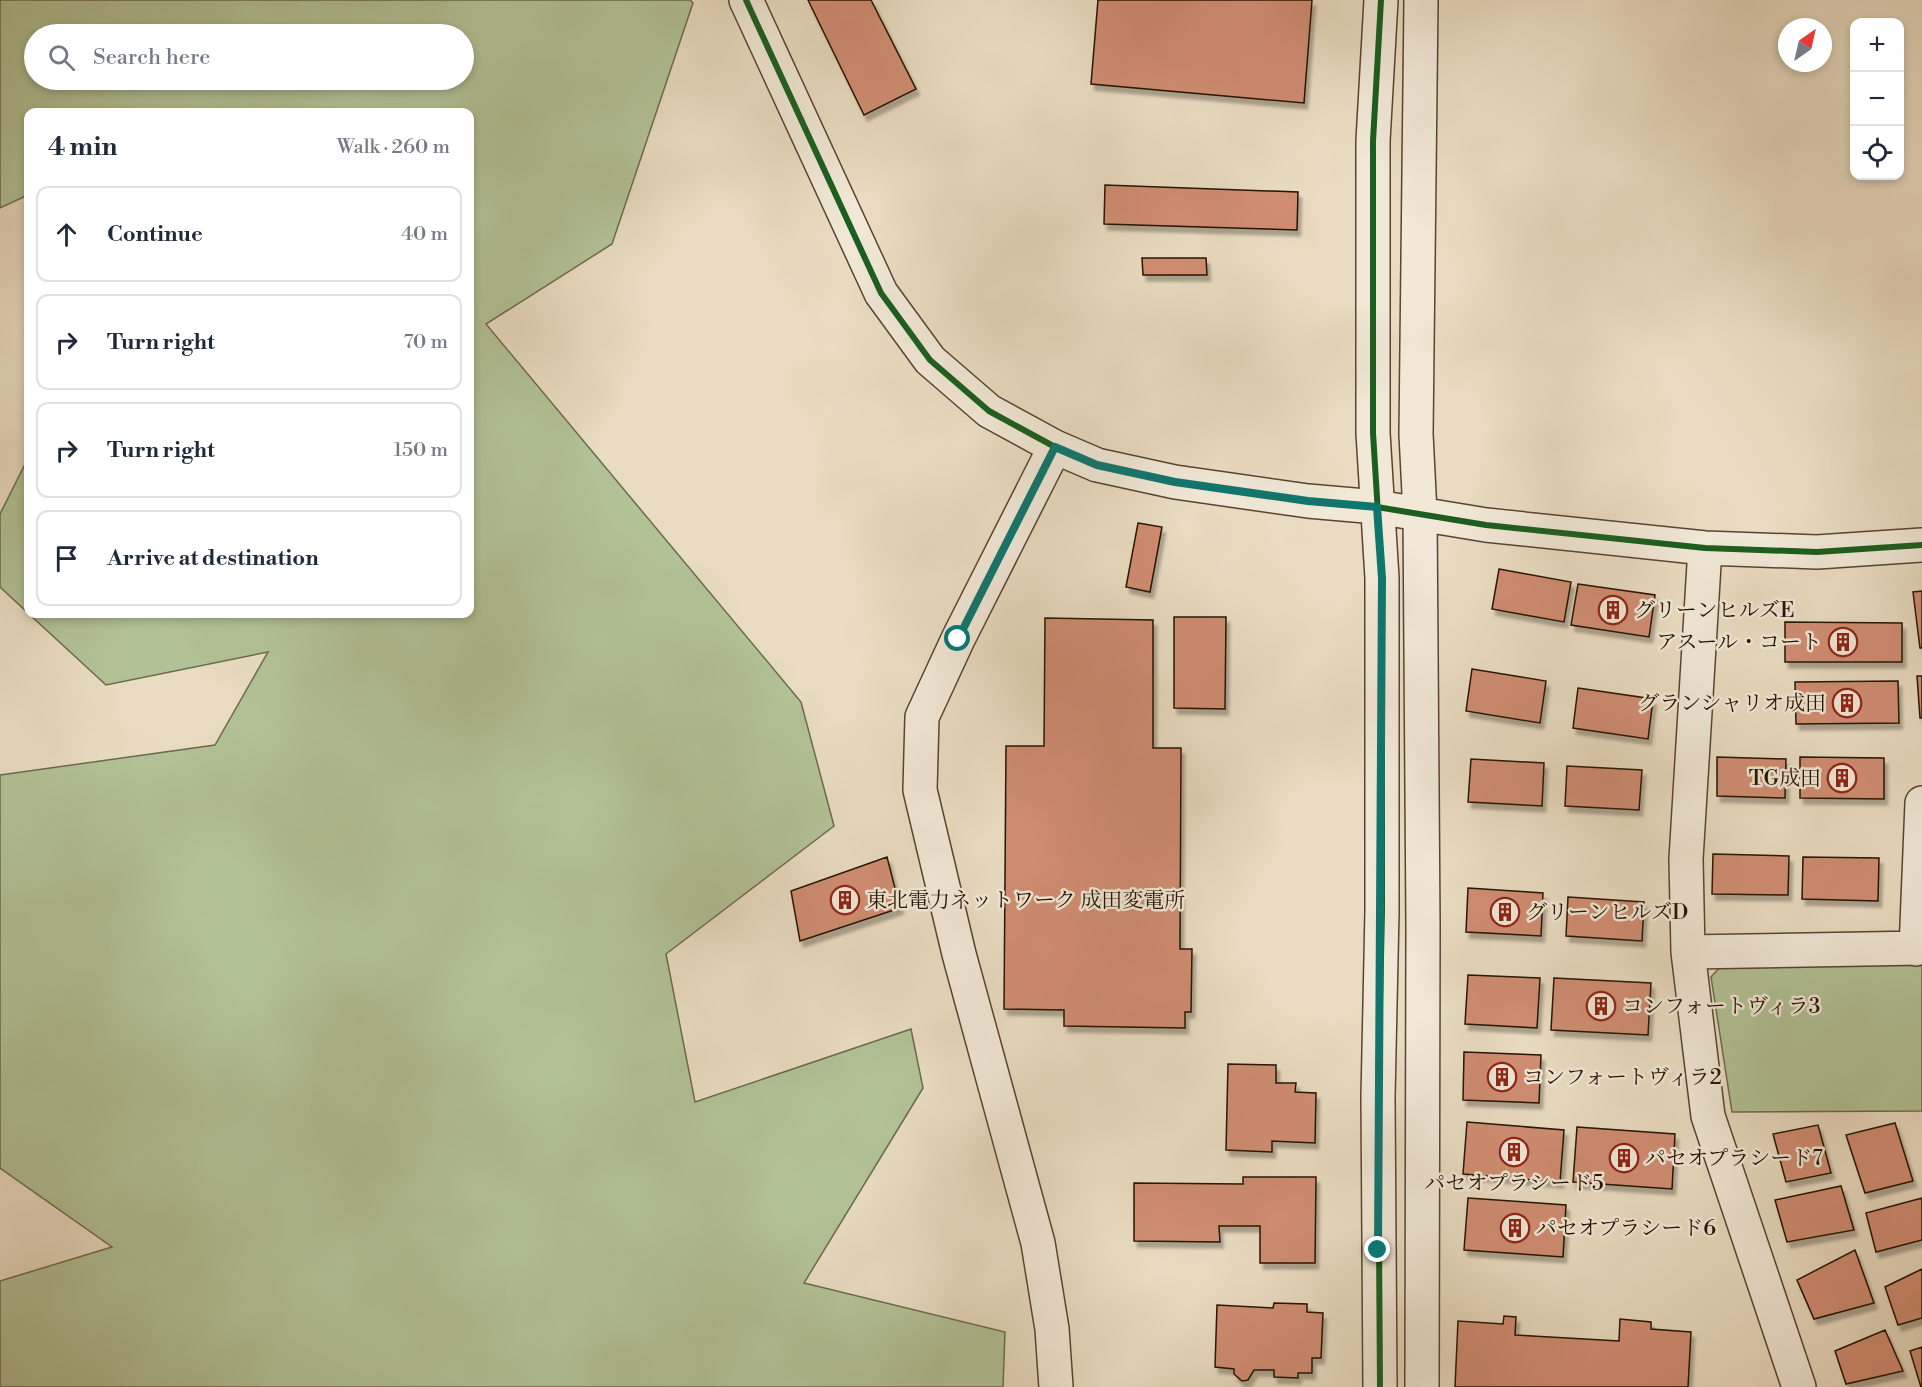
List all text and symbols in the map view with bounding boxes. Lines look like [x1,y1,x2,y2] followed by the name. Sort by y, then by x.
[1778,18,1832,72] north arrow
[1850,18,1904,180] map controls
[1850,18,1904,72] button: +
[24,24,474,90] search box
[45,41,78,74] icon: search
[93,44,210,71] text: Search here
[1850,72,1904,126] button: −
[1850,126,1904,180] button: locate
[48,131,118,163] text: 4 min
[337,135,450,160] text: Walk · 260 m
[50,218,83,251] icon: ahead
[107,221,203,248] text: Continue
[401,222,448,247] text: 40 m
[50,326,83,359] icon: right
[107,329,215,356] text: Turn right
[404,330,448,355] text: 70 m
[50,434,83,467] icon: right
[107,437,215,464] text: Turn right
[393,438,448,463] text: 150 m
[50,542,83,575] icon: arrive
[107,545,319,572] text: Arrive at destination
[1597,594,1629,626] building icon: グリーンヒルズE
[1634,598,1794,624] place label: グリーンヒルズE
[944,625,970,651] route start
[1827,626,1859,658] building icon: アスール・コート
[1656,630,1822,656] place label: アスール・コート
[1831,687,1863,719] building icon: グランシャリオ成田
[1638,691,1826,717] place label: グランシャリオ成田
[1826,762,1858,794] building icon: TG成田
[1749,766,1821,792] place label: TG成田
[829,884,861,916] building icon: 東北電力ネットワーク 成田変電所
[866,888,1185,914] place label: 東北電力ネットワーク 成田変電所
[1489,896,1521,928] building icon: グリーンヒルズD
[1526,900,1688,926] place label: グリーンヒルズD
[1585,990,1617,1022] building icon: コンフォートヴィラ3
[1622,994,1820,1020] place label: コンフォートヴィラ3
[1486,1061,1518,1093] building icon: コンフォートヴィラ2
[1523,1065,1722,1091] place label: コンフォートヴィラ2
[1498,1136,1530,1168] building icon: パセオプラシード5
[1608,1142,1640,1174] building icon: パセオプラシード7
[1645,1146,1823,1172] place label: パセオプラシード7
[1425,1171,1603,1197] place label: パセオプラシード5
[1499,1212,1531,1244] building icon: パセオプラシード6
[1536,1216,1716,1242] place label: パセオプラシード6
[1364,1236,1390,1262] route end

